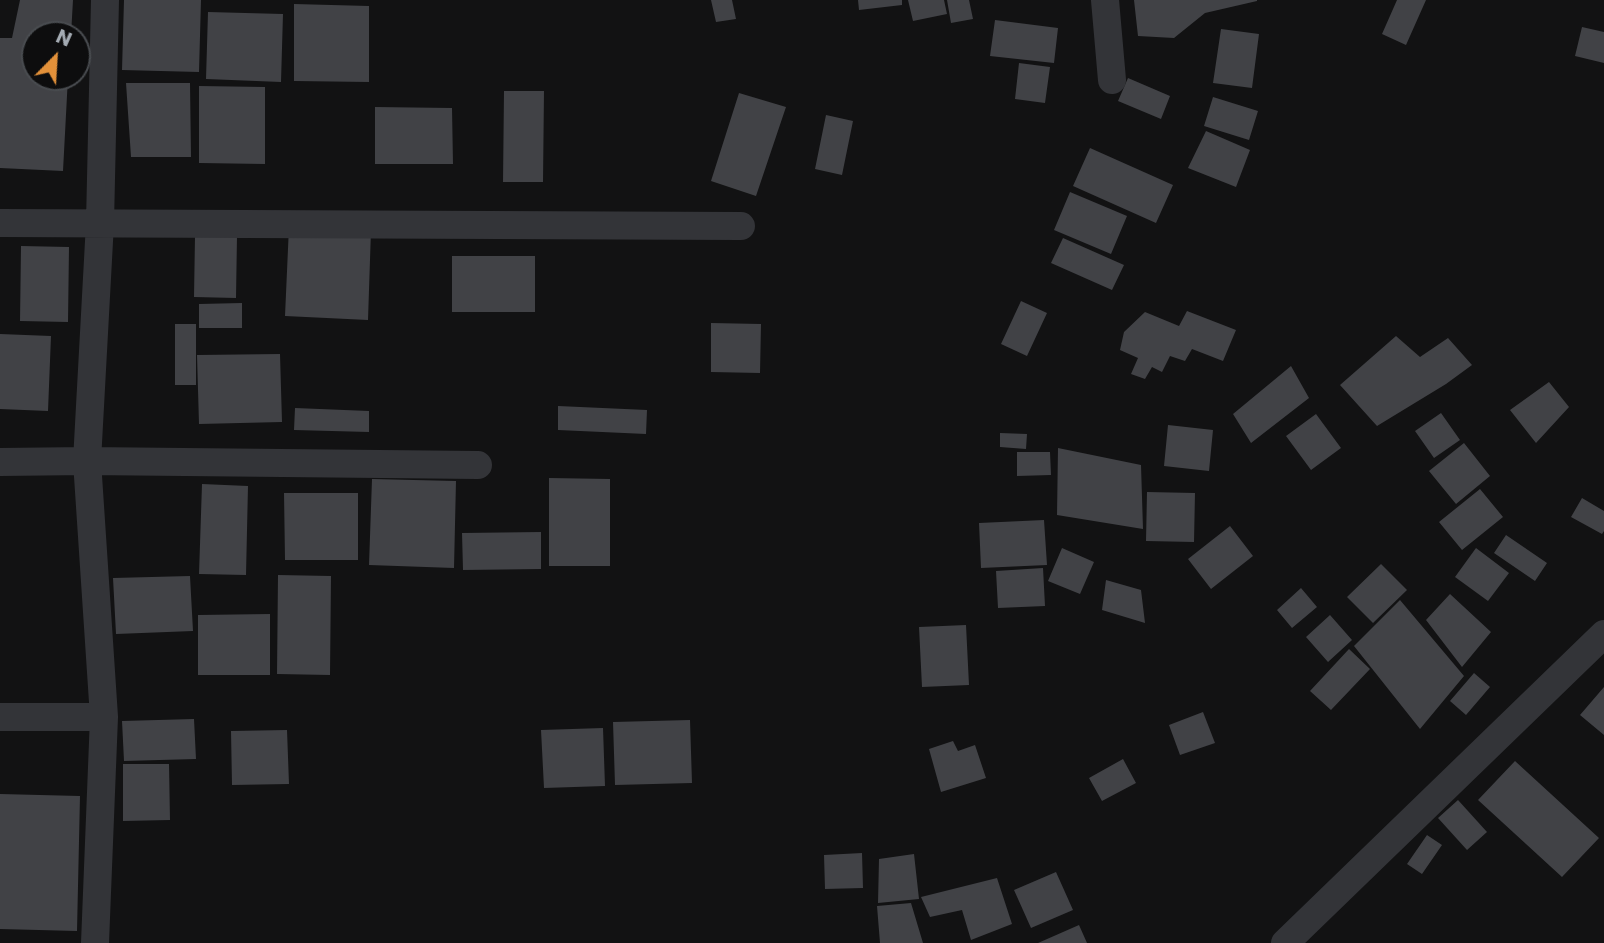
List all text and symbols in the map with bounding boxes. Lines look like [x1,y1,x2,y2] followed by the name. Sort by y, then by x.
[21,21,91,91] north arrow
[52,23,76,53] text: N

